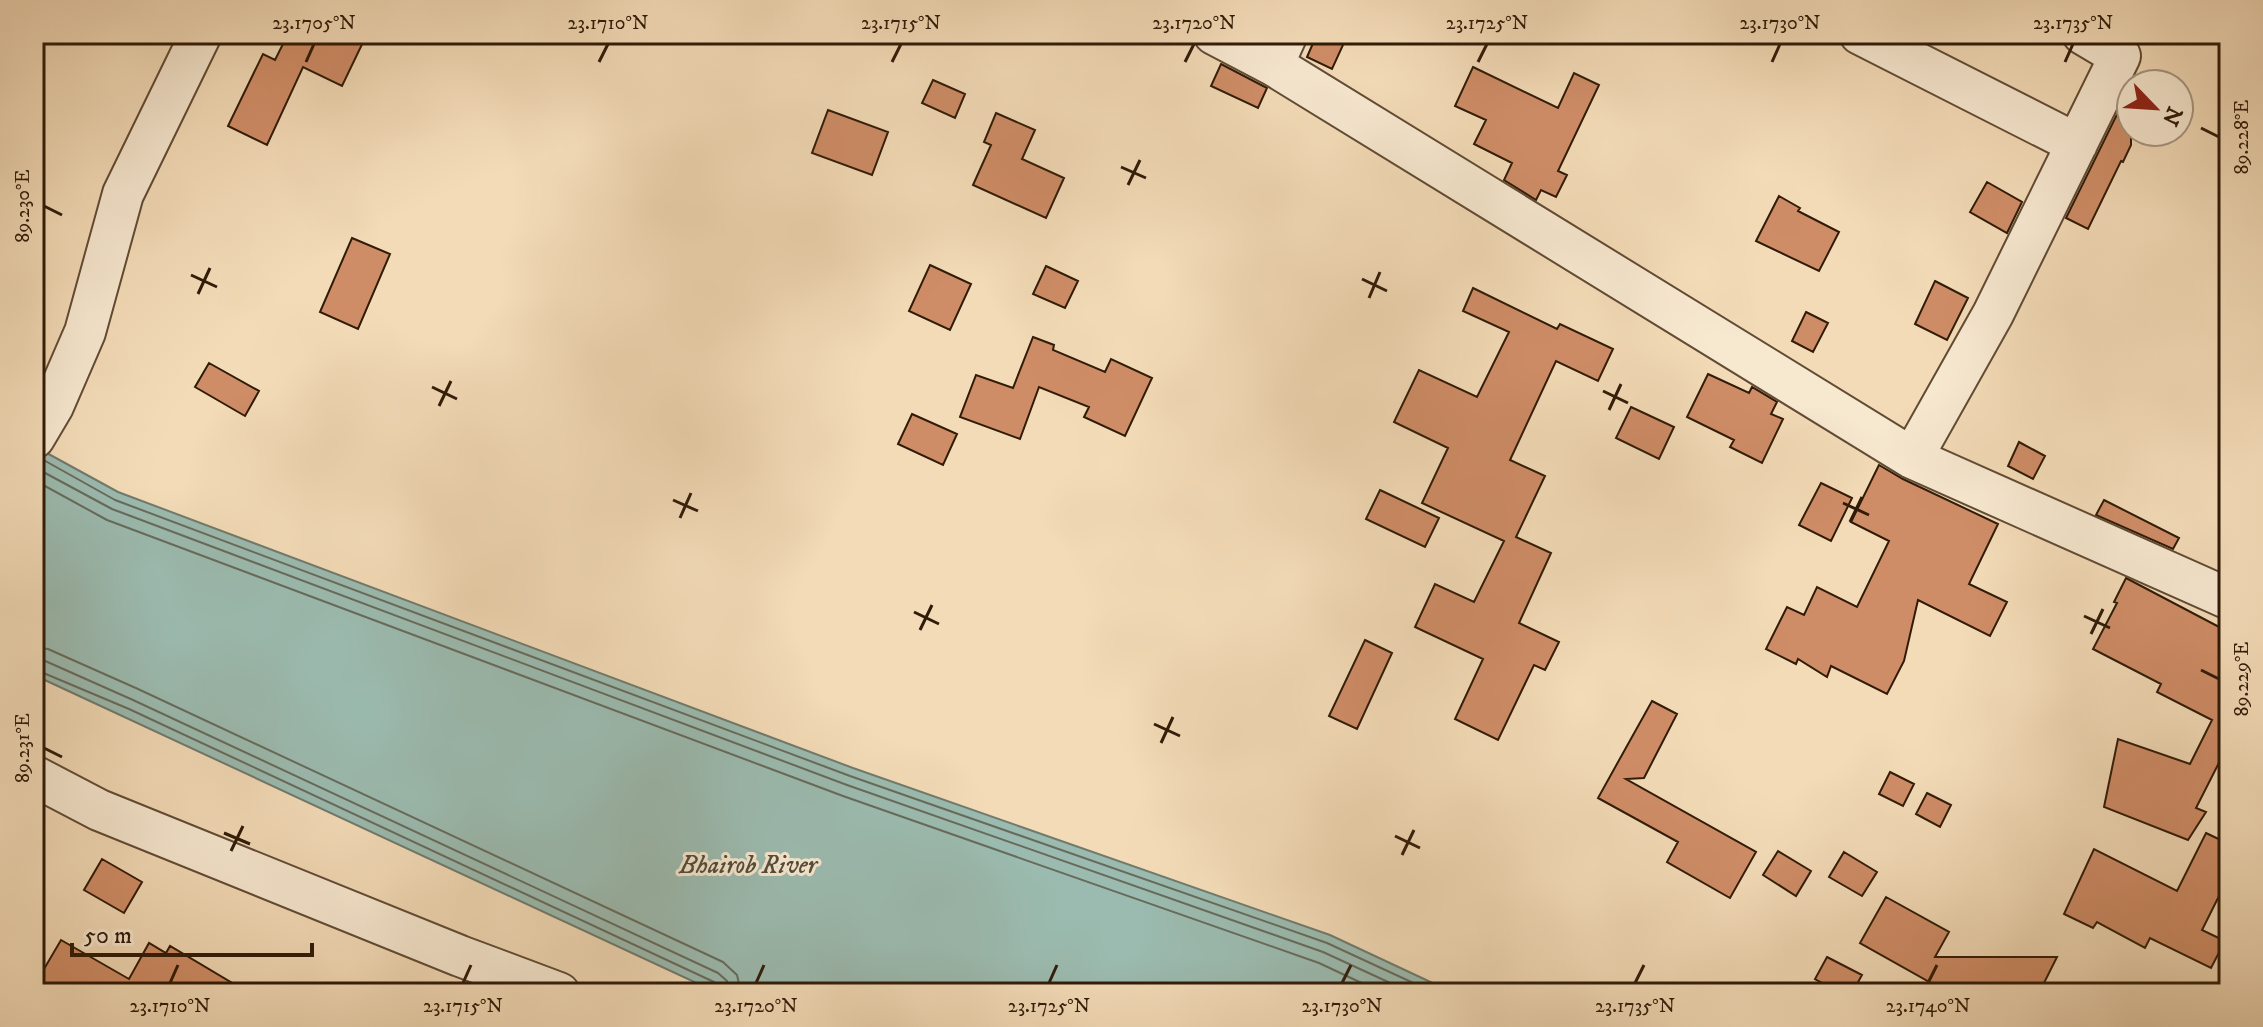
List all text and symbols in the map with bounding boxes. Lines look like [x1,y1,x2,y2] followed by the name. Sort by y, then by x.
[272,11,356,36] text: 23.1705°N
[568,11,648,36] text: 23.1710°N
[861,11,941,36] text: 23.1715°N
[1152,11,1236,36] text: 23.1720°N
[1446,11,1528,36] text: 23.1725°N
[1740,11,1820,36] text: 23.1730°N
[2033,11,2113,36] text: 23.1735°N
[2115,68,2195,148] north arrow
[2230,100,2255,174] text: 89.228°E
[2156,102,2188,130] text: N
[11,169,36,243] text: 89.230°E
[2230,642,2255,716] text: 89.229°E
[11,713,36,783] text: 89.231°E
[678,849,819,882] water label: Bhairob River
[72,907,312,957] scale bar
[84,921,132,951] text: 50 m
[130,994,210,1019] text: 23.1710°N
[423,994,503,1019] text: 23.1715°N
[714,994,798,1019] text: 23.1720°N
[1008,994,1090,1019] text: 23.1725°N
[1302,994,1382,1019] text: 23.1730°N
[1595,994,1675,1019] text: 23.1735°N
[1886,994,1970,1019] text: 23.1740°N

